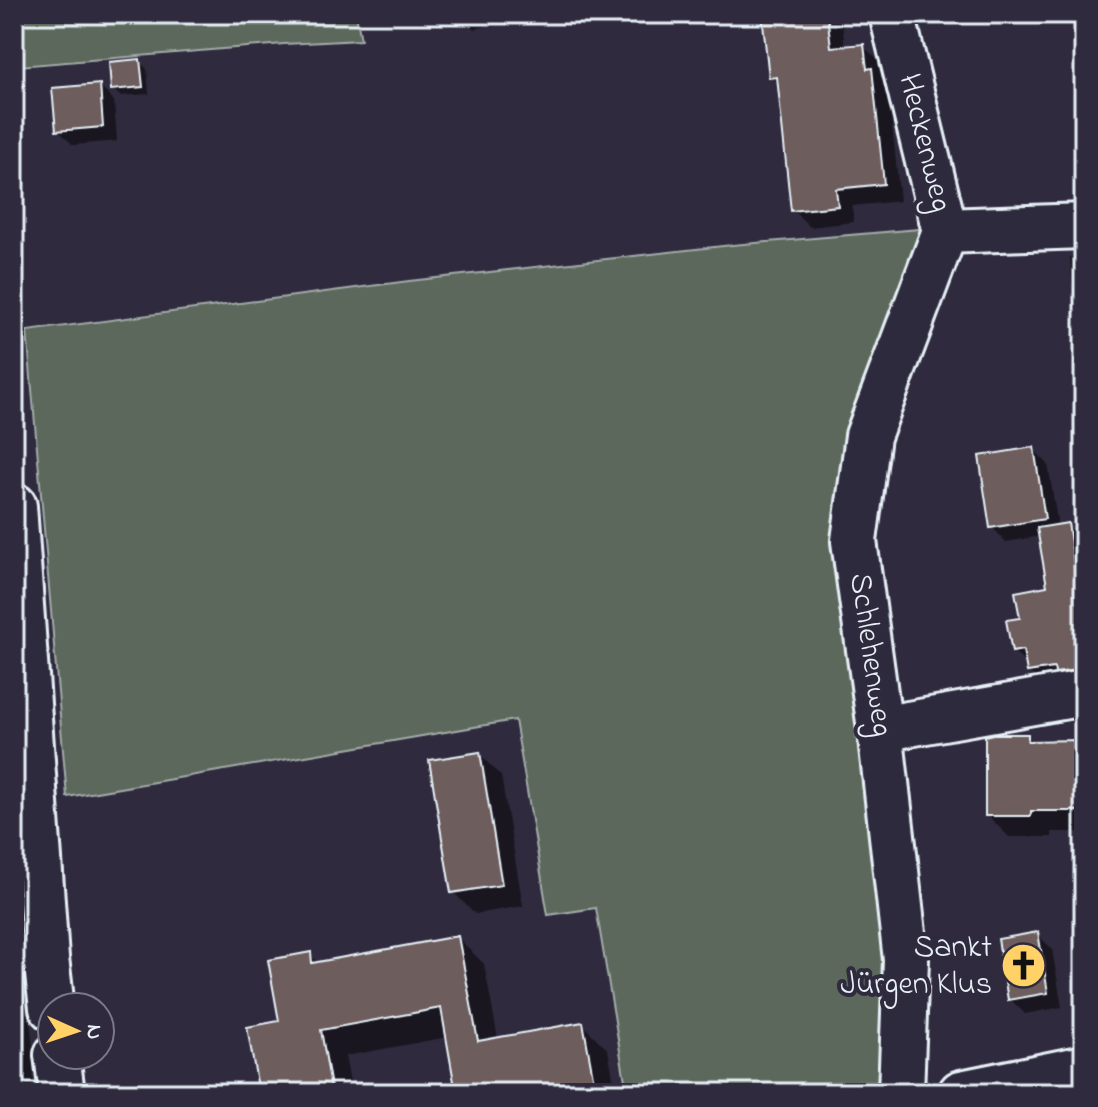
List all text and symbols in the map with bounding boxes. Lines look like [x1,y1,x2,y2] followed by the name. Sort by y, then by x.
[884,69,964,217] street label: Heckenweg
[835,570,905,740] street label: Schlehenweg
[840,925,992,1009] place label: Sankt Jürgen Klus
[999,942,1047,990] church icon: Sankt Jürgen Klus
[36,991,116,1071] north arrow
[77,1024,109,1040] text: N

